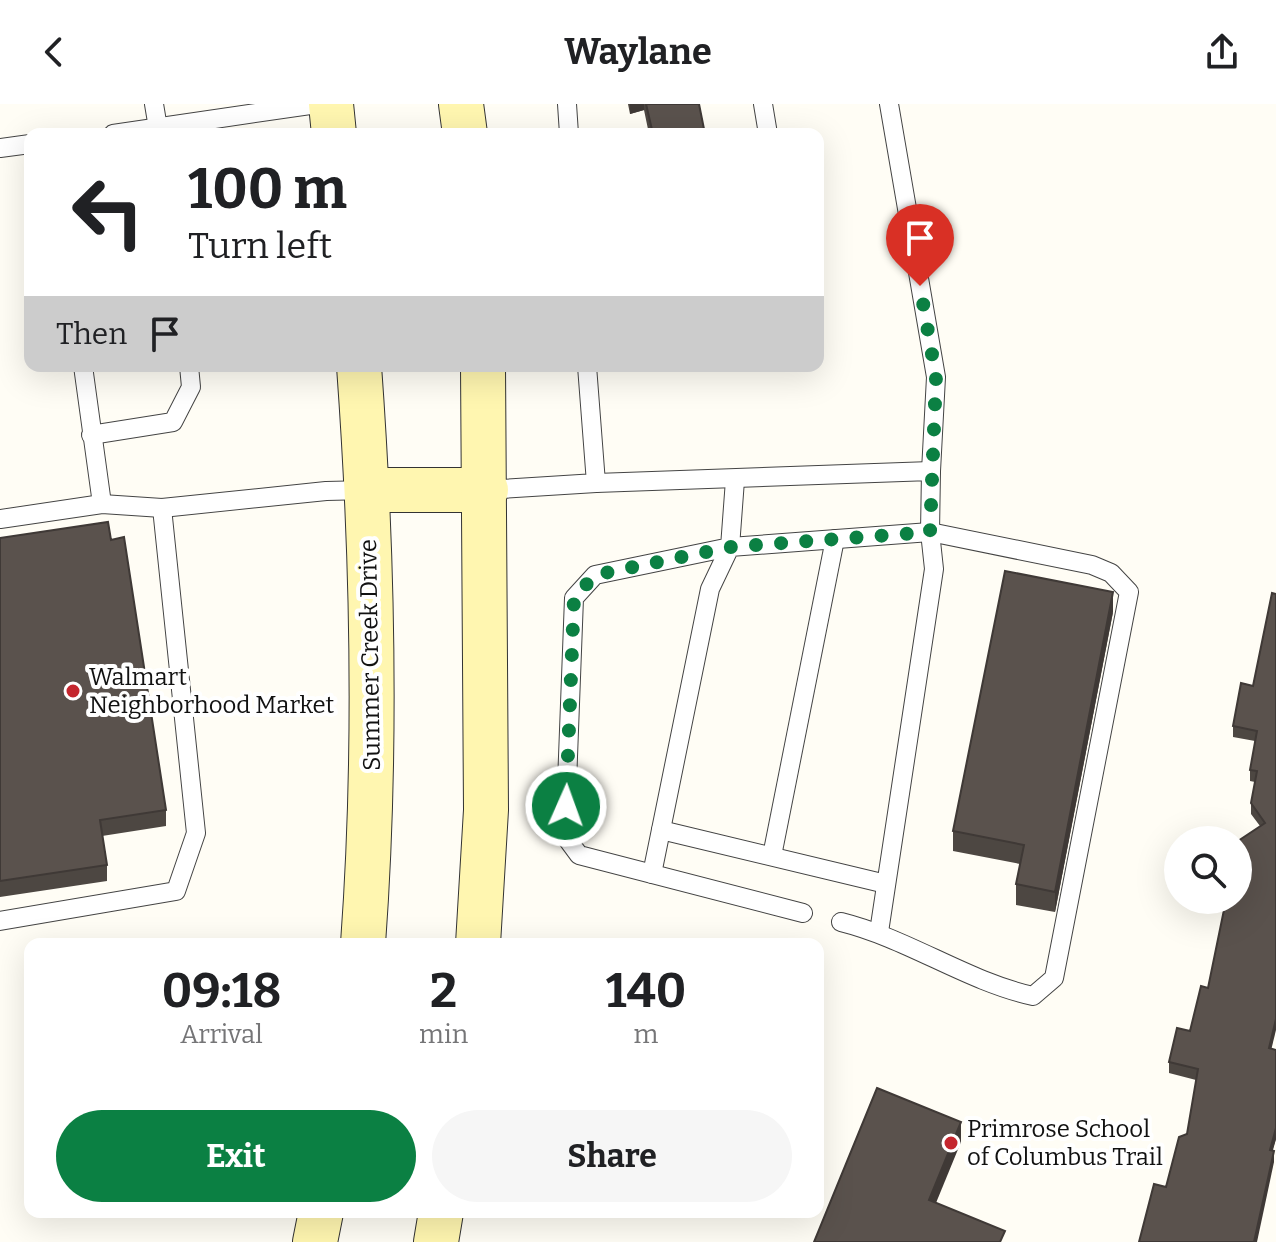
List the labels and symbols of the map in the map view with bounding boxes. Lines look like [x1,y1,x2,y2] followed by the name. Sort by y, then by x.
[886,204,954,286] pin
[354,539,386,771] street label: Summer Creek Drive
[89,663,335,719] place label: Walmart Neighborhood Market
[64,682,82,700] marker: Walmart Neighborhood Market
[524,764,608,848] position arrow
[967,1115,1163,1171] place label: Primrose School of Columbus Trail
[942,1134,960,1152] marker: Primrose School of Columbus Trail

